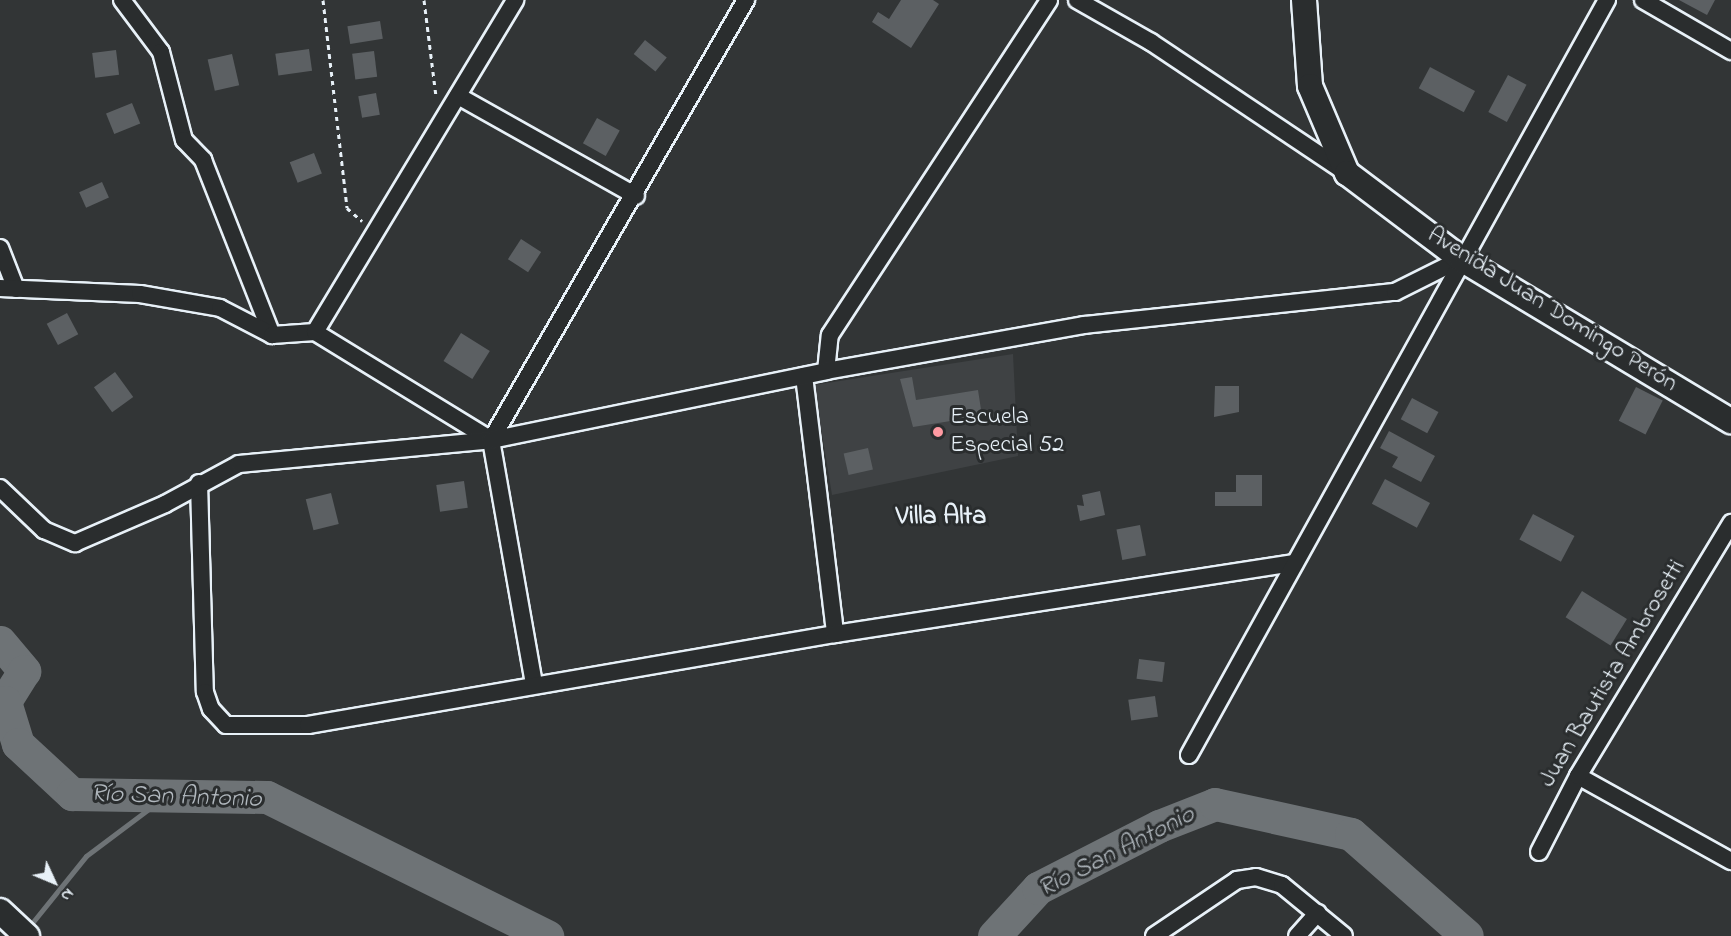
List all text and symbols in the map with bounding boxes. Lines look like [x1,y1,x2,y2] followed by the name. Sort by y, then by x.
[1422,221,1682,399] street label: Avenida Juan Domingo Perón
[950,404,1064,460] place label: Escuela Especial 52
[931,425,945,439] marker: Escuela Especial 52
[896,502,986,534] district label: Villa Alta
[1534,555,1692,793] street label: Juan Bautista Ambrosetti
[90,779,262,817] water label: Río San Antonio
[1034,800,1200,906] water label: Río San Antonio
[24,852,84,912] north arrow
[55,882,79,907] text: N

